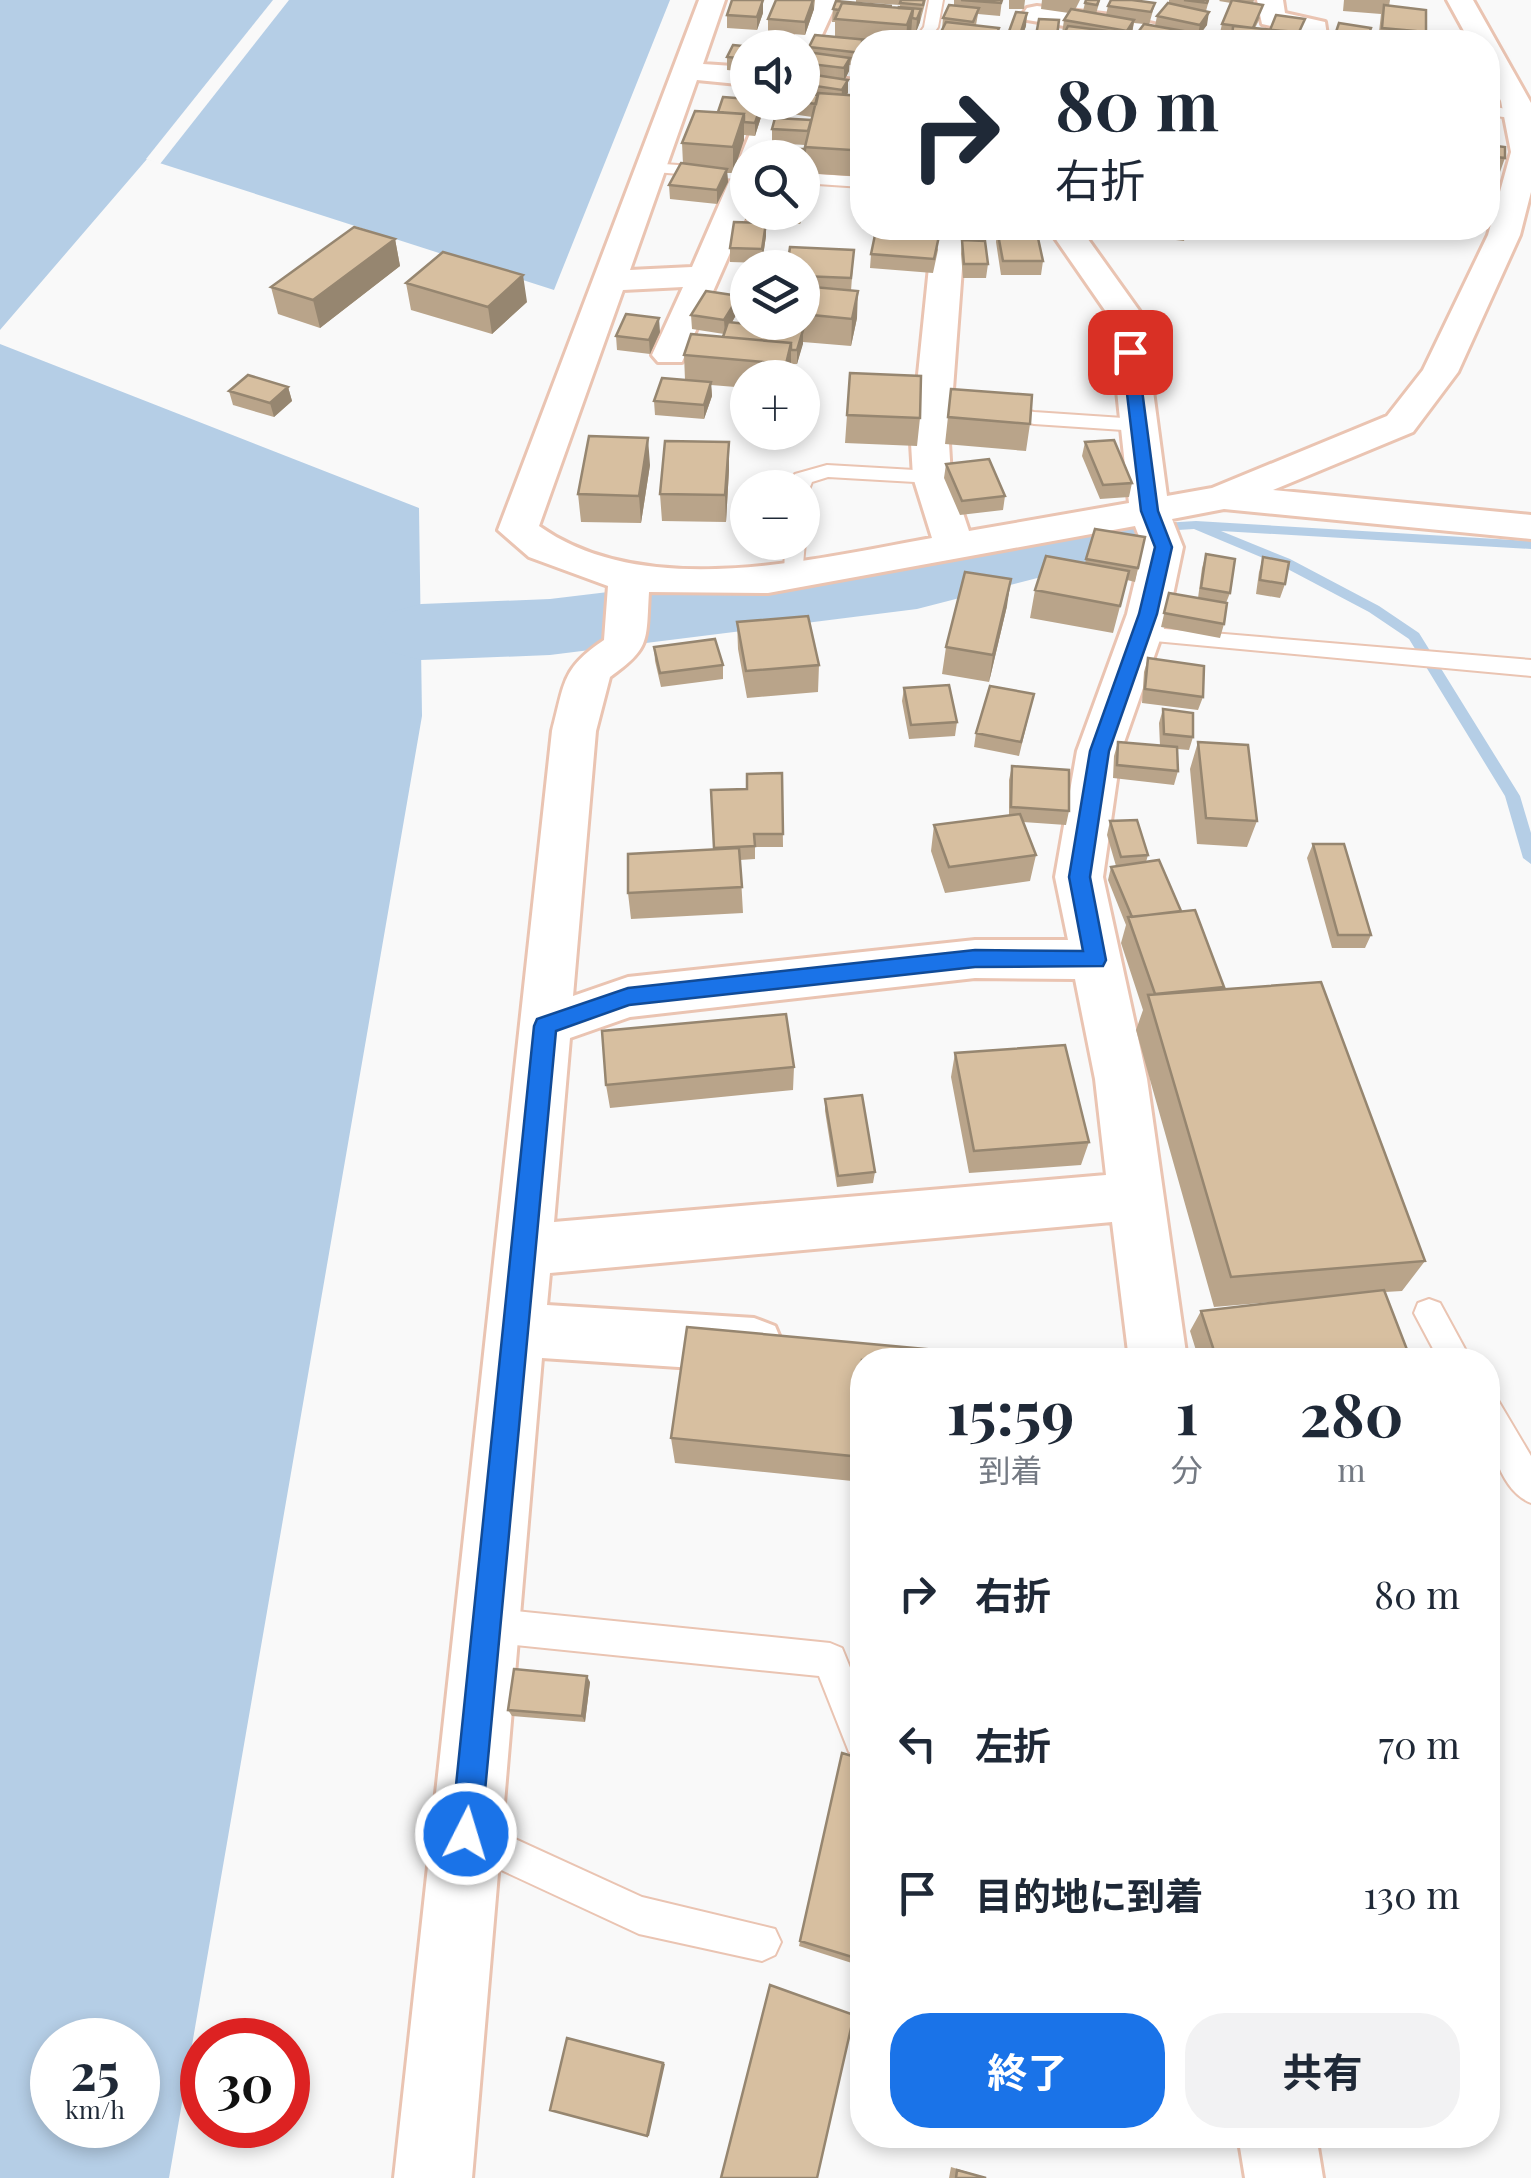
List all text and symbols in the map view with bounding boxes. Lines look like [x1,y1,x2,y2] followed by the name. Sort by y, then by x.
[730,30,820,560] map controls
[730,30,820,120] button: sound
[1055,55,1219,149] text: 80 m
[890,70,1020,200] icon: right
[730,140,820,230] button: search
[1055,148,1145,208] text: 右折
[730,250,820,340] button: layers
[1088,310,1173,395] pin
[1103,325,1158,380] icon: arrive
[730,360,820,450] button: +
[730,470,820,560] button: −
[947,1370,1075,1450] text: 15:59
[1176,1370,1199,1450] text: 1
[1300,1372,1403,1452] text: 280
[979,1447,1043,1490] text: 到着
[1171,1447,1203,1490] text: 分
[1337,1447,1366,1490] text: m
[890,1566,945,1621] icon: right
[1374,1568,1460,1619] text: 80 m
[975,1569,1051,1620] text: 右折
[890,1716,945,1771] icon: left
[1379,1718,1460,1769] text: 70 m
[975,1719,1051,1770] text: 左折
[414,1782,518,1886] position arrow
[890,1866,945,1921] icon: arrive
[1363,1868,1460,1919] text: 130 m
[975,1869,1203,1920] text: 目的地に到着
[890,2013,1165,2128] button: 終了
[1185,2013,1460,2128] button: 共有
[180,2018,310,2148] speed limit sign: 30
[70,2037,120,2104] text: 25
[65,2092,125,2125] text: km/h

